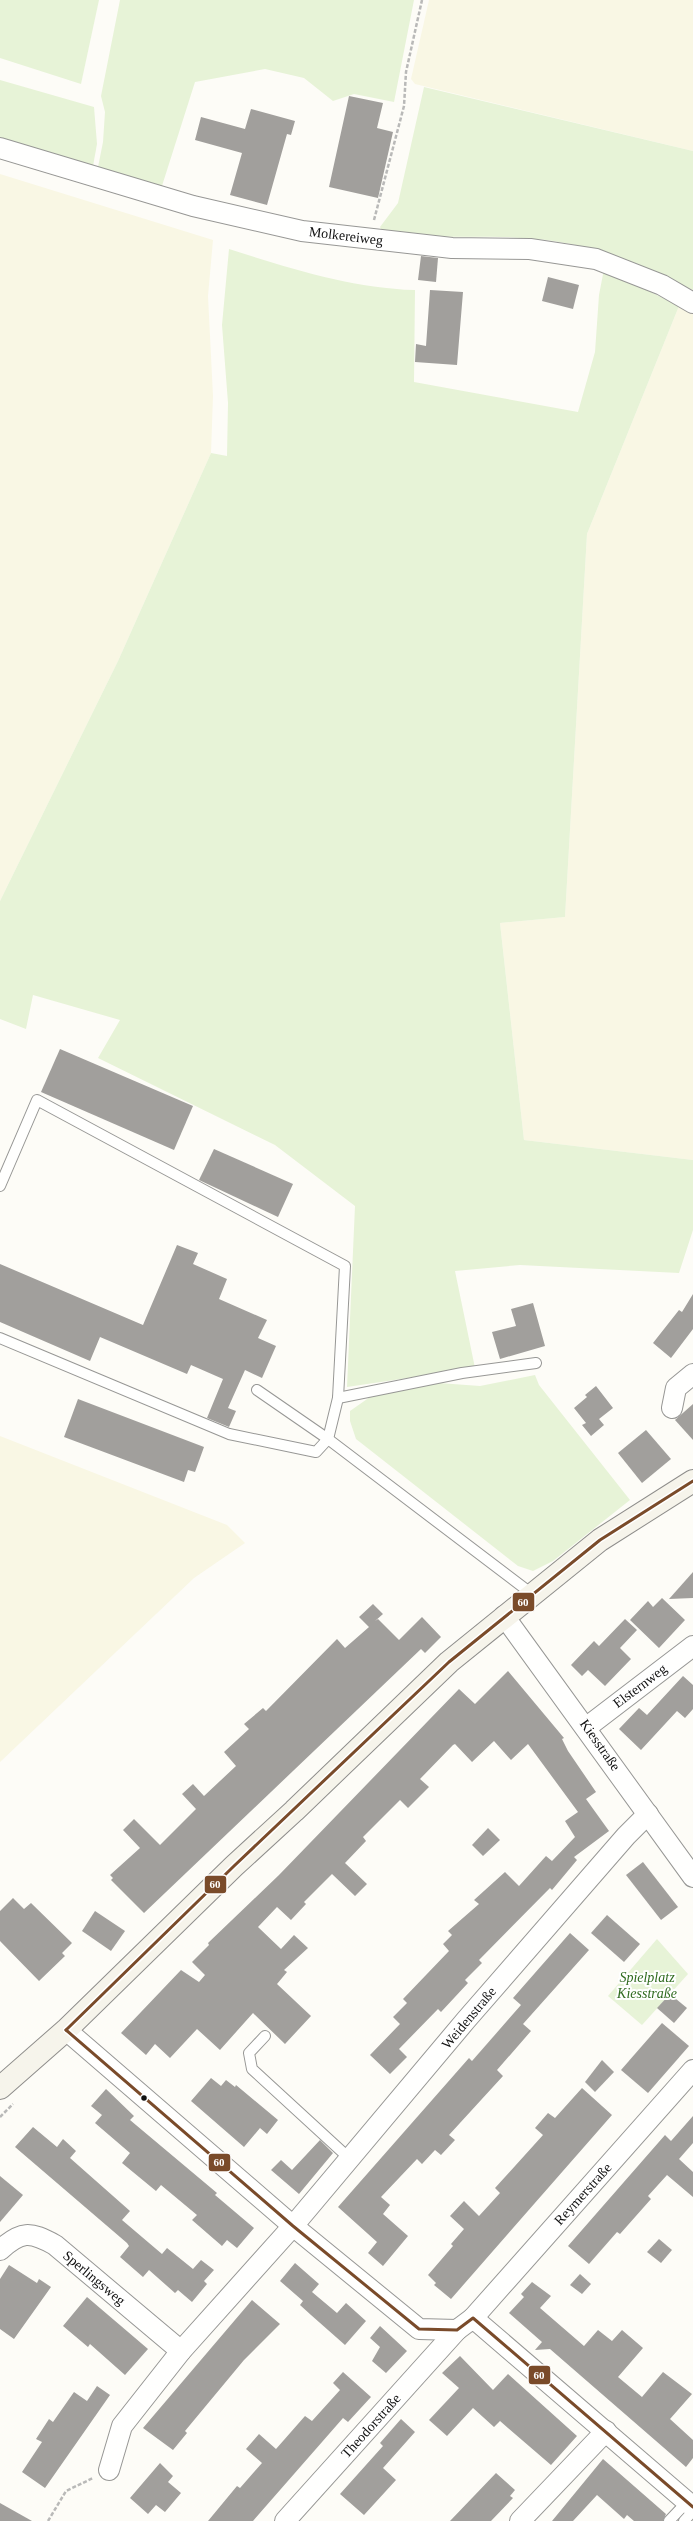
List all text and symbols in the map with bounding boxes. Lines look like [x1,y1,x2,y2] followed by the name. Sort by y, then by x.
[308,224,384,248] street label: Molkereiweg
[512,1592,535,1612] line badge: 60
[518,1596,529,1608] text: 60
[610,1661,670,1711] street label: Elsternweg
[577,1716,623,1774] street label: Kiesstraße
[204,1875,227,1894] line badge: 60
[210,1878,221,1890] text: 60
[616,1970,677,2001] park label: Spielplatz Kiesstraße
[439,1984,499,2052] street label: Weidenstraße
[139,2093,149,2103] unlabelled marker
[208,2153,231,2172] line badge: 60
[214,2156,225,2168] text: 60
[551,2160,615,2228] street label: Reymerstraße
[60,2248,128,2308] street label: Sperlingsweg
[528,2365,551,2385] line badge: 60
[534,2369,545,2381] text: 60
[338,2391,404,2461] street label: Theodorstraße

